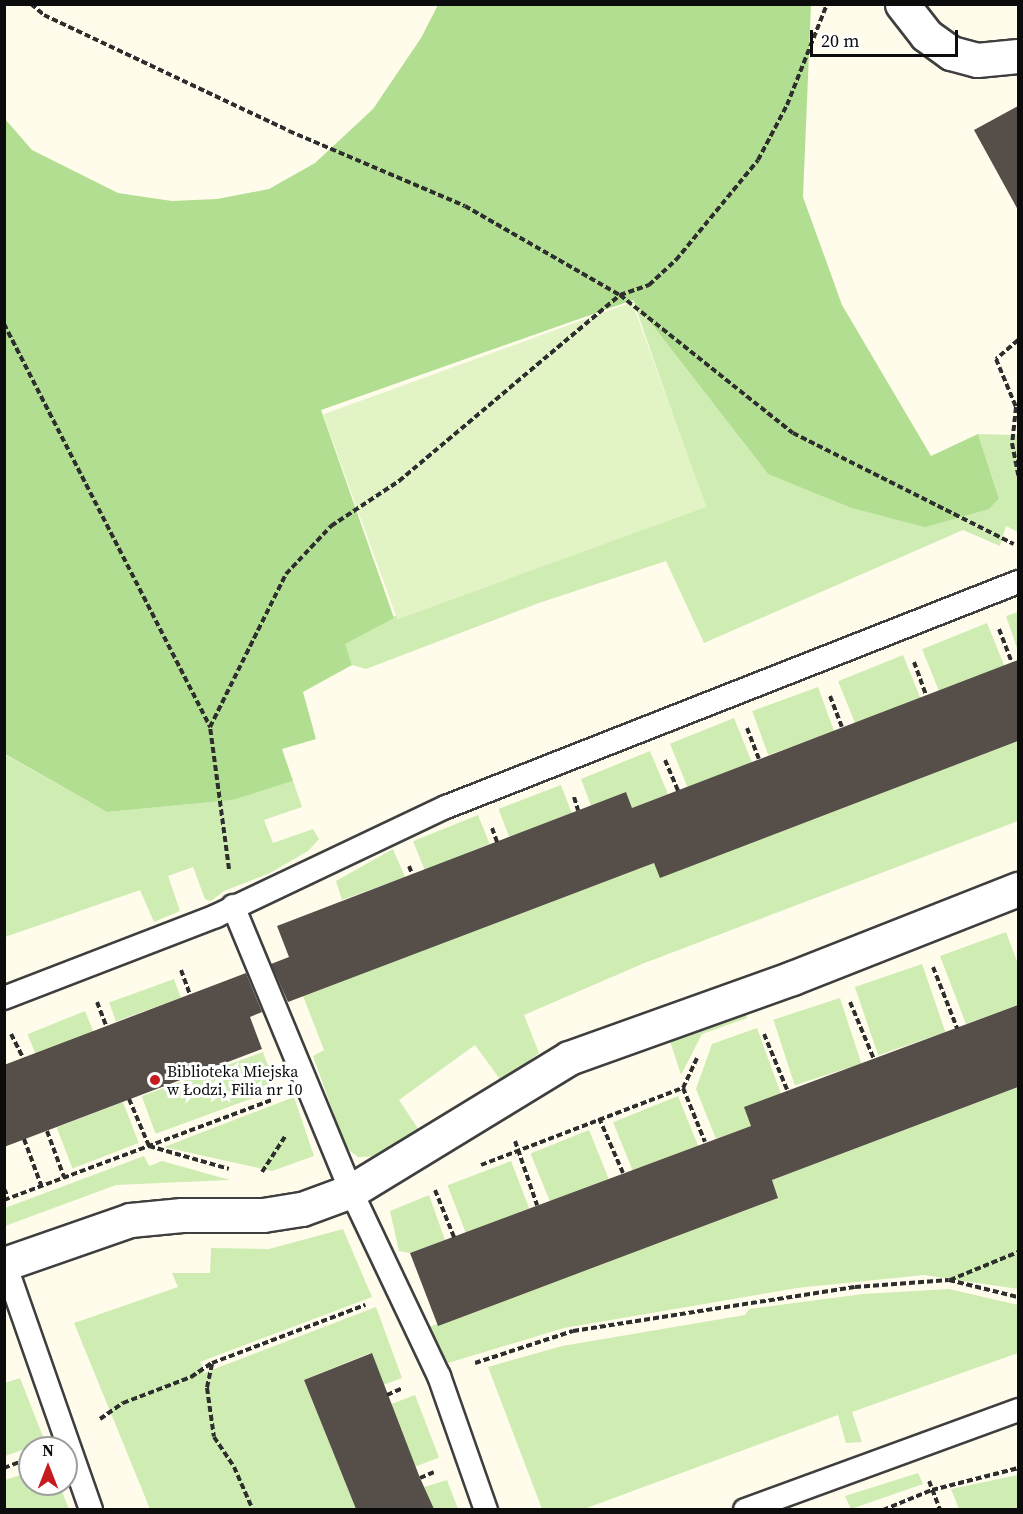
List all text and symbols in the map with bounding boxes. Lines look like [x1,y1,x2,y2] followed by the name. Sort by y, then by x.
[813,18,962,56] scale bar
[821,28,859,53] text: 20 m
[167,1061,302,1099] place label: Biblioteka Miejska w Łodzi, Filia nr 10
[148,1073,162,1087] marker: Biblioteka Miejska w Łodzi, Filia nr 10
[18,1436,78,1496] north arrow
[42,1439,54,1461] text: N

